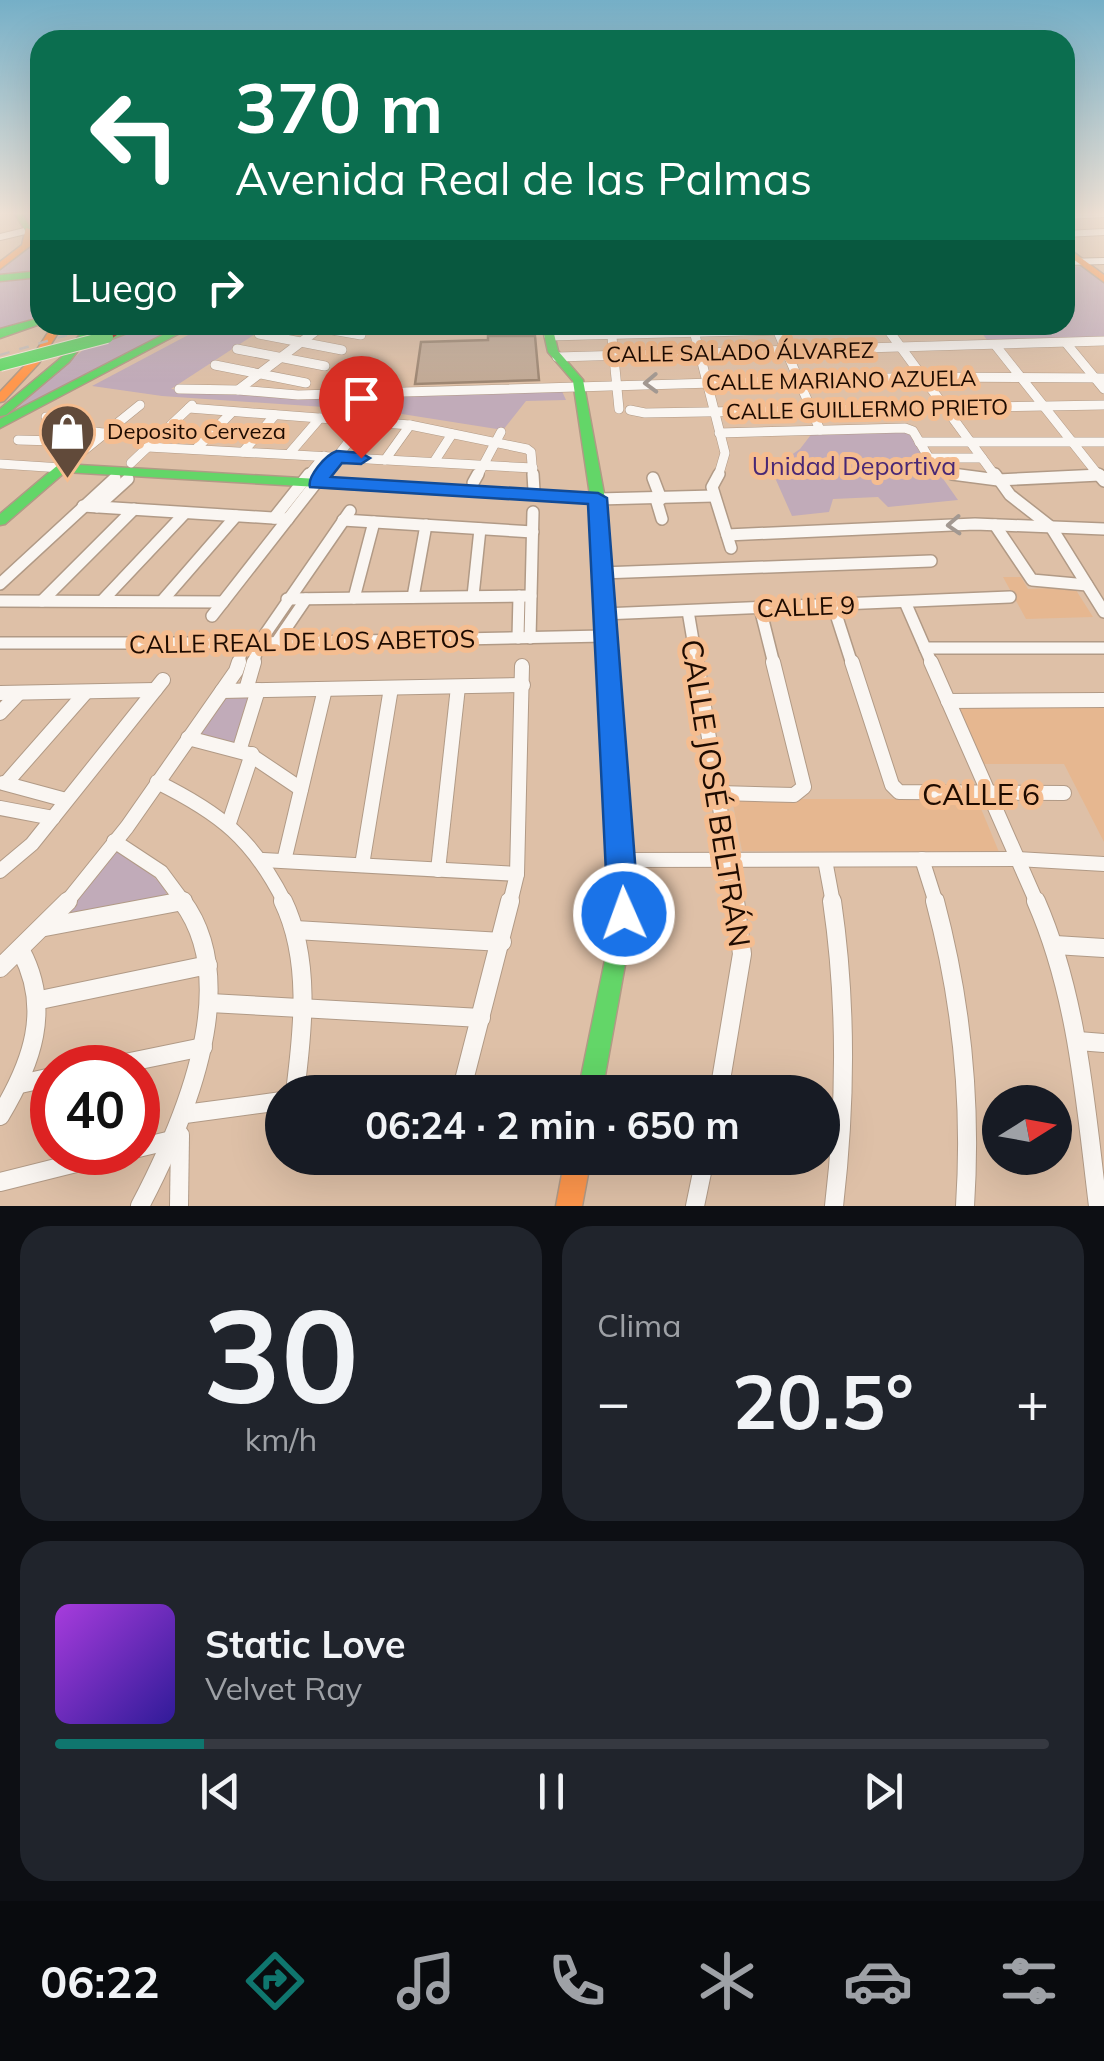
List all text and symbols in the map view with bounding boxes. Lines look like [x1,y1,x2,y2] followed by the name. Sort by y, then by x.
[235,63,443,151] text: 370 m
[70,70,200,200] icon: left
[235,150,812,206] text: Avenida Real de las Palmas
[198,260,253,315] icon: right
[70,264,178,312] text: Luego
[606,336,874,368] street label: CALLE SALADO ÁLVAREZ
[319,356,404,459] pin
[705,364,977,396] street label: CALLE MARIANO AZUELA
[334,371,389,426] icon: arrive
[642,373,658,394] one-way arrow
[726,393,1008,425] street label: CALLE GUILLERMO PRIETO
[38,401,98,480] shop icon: Deposito Cerveza
[107,417,286,445] place label: Deposito Cerveza
[752,450,956,481] park label: Unidad Deportiva
[945,514,961,535] one-way arrow
[756,589,856,623] street label: CALLE 9
[129,622,475,660] street label: CALLE REAL DE LOS ABETOS
[673,636,759,950] street label: CALLE JOSÉ BELTRÁN
[922,775,1040,813] street label: CALLE 6
[572,862,676,966] position arrow
[30,1045,160,1175] speed limit sign: 40
[982,1085,1072,1175] north arrow
[982,1085,1072,1175] map controls
[365,1101,740,1149] text: 06:24 · 2 min · 650 m
[203,1272,359,1436] text: 30
[597,1305,681,1345] text: Clima
[732,1354,914,1448] text: 20.5°
[597,1367,630,1436] text: −
[1016,1367,1049,1436] text: +
[245,1419,317,1459] text: km/h
[205,1620,406,1668] text: Static Love
[205,1668,362,1708] text: Velvet Ray
[193,1764,248,1819] icon: previous
[524,1764,579,1819] icon: pause
[856,1764,911,1819] icon: next
[240,1946,310,2016] icon: directions
[391,1946,461,2016] icon: music
[542,1946,612,2016] icon: phone
[692,1946,762,2016] icon: climate
[843,1946,913,2016] icon: car
[994,1946,1064,2016] icon: filters
[40,1953,160,2009] text: 06:22

